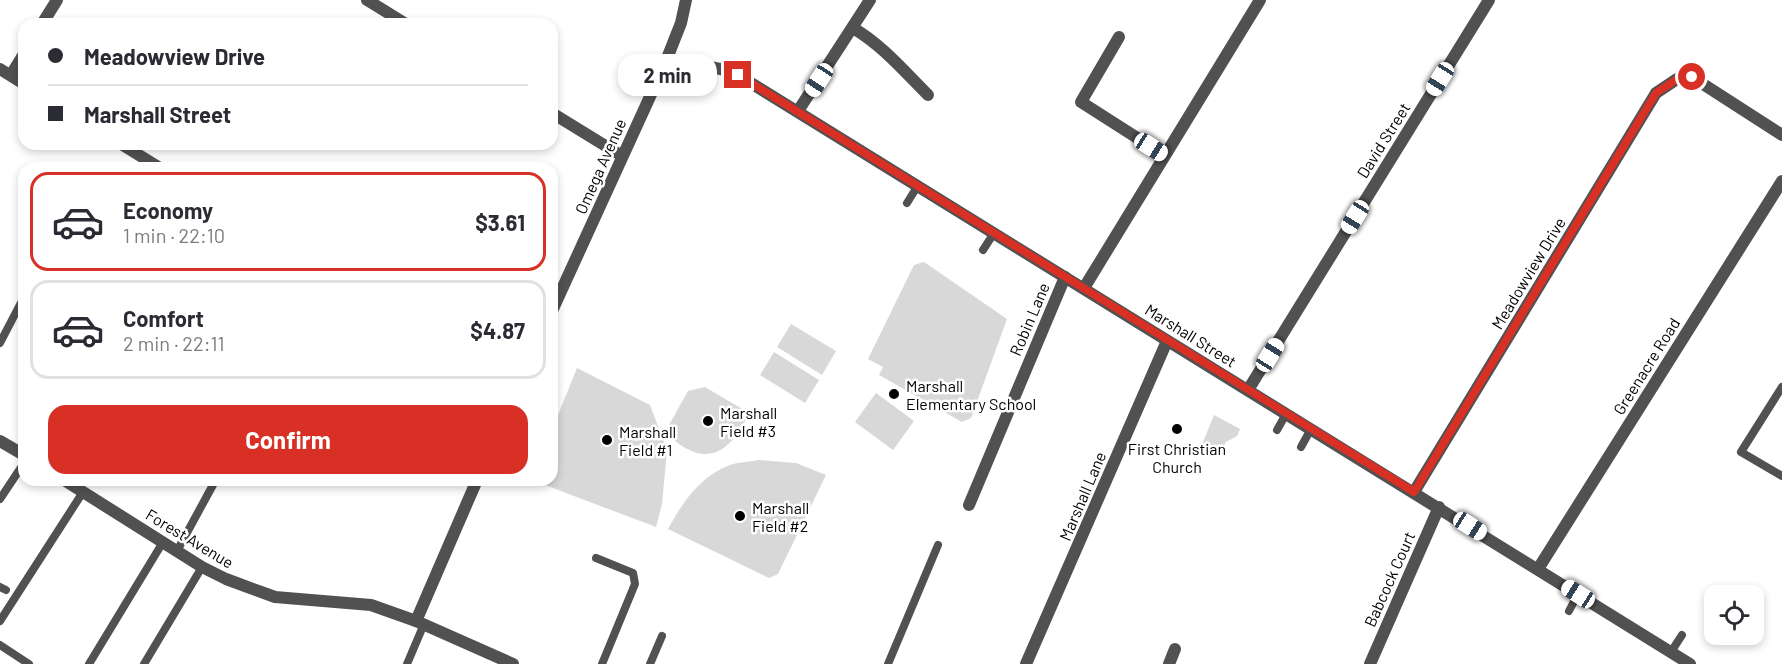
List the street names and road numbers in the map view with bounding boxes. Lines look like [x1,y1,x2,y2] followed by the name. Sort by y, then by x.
[1352,99,1414,181] street label: David Street
[570,115,630,217] street label: Omega Avenue
[1487,214,1569,332] street label: Meadowview Drive
[1005,280,1053,358] street label: Robin Lane
[1142,299,1240,371] street label: Marshall Street
[1609,314,1683,418] street label: Greenacre Road
[1055,449,1109,543] street label: Marshall Lane
[143,504,237,572] street label: Forest Avenue
[1360,528,1418,630] street label: Babcock Court

